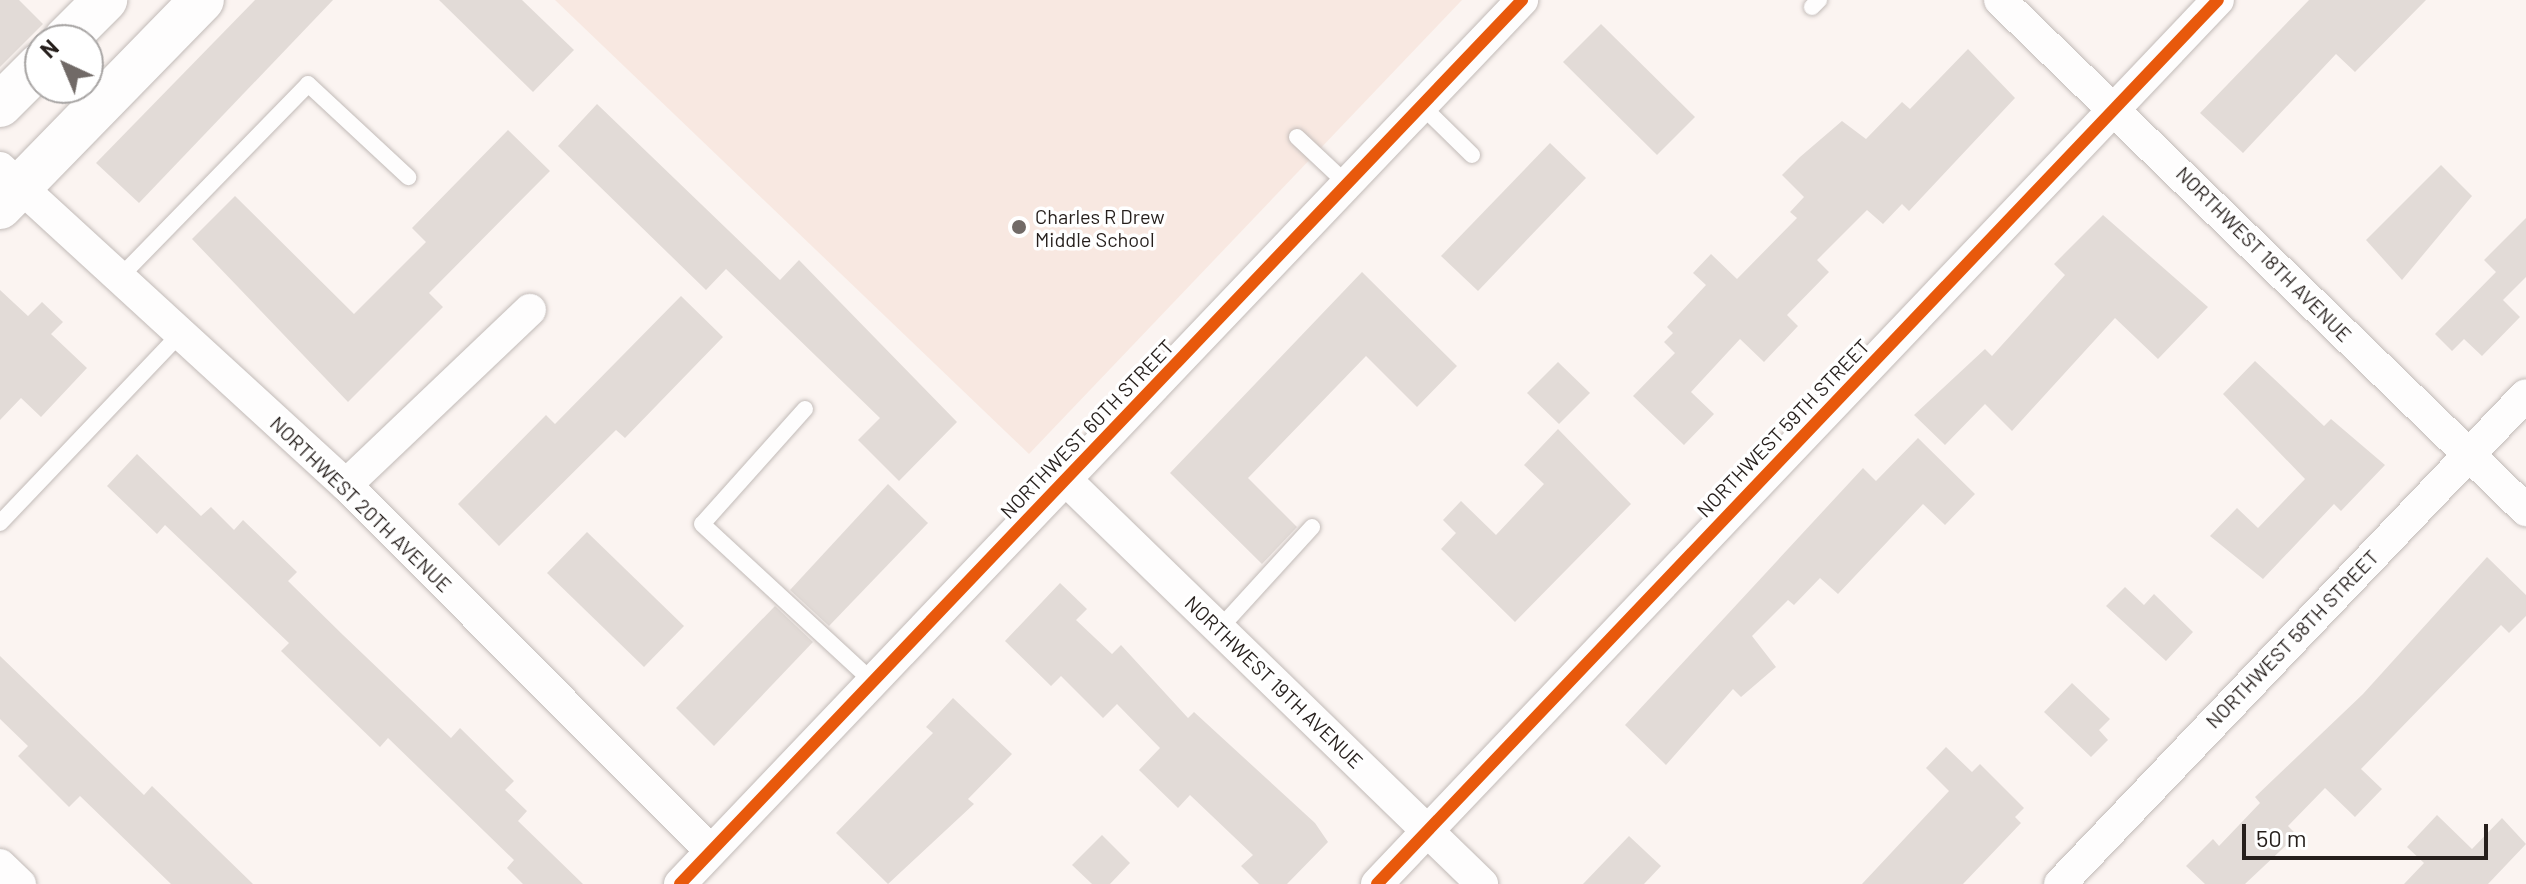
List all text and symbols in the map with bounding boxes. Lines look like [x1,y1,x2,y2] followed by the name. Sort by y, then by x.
[24,24,104,104] north arrow
[34,34,63,63] text: N
[2171,161,2357,347] street label: NORTHWEST 18TH AVENUE
[1035,204,1165,251] place label: Charles R Drew Middle School
[1010,218,1028,236] marker: Charles R Drew Middle School
[1692,334,1874,522] street label: NORTHWEST 59TH STREET
[995,335,1179,523] street label: NORTHWEST 60TH STREET
[265,411,457,597] street label: NORTHWEST 20TH AVENUE
[2201,545,2383,733] street label: NORTHWEST 58TH STREET
[1180,591,1368,773] street label: NORTHWEST 19TH AVENUE
[2246,808,2492,858] scale bar
[2256,823,2307,852] text: 50 m

